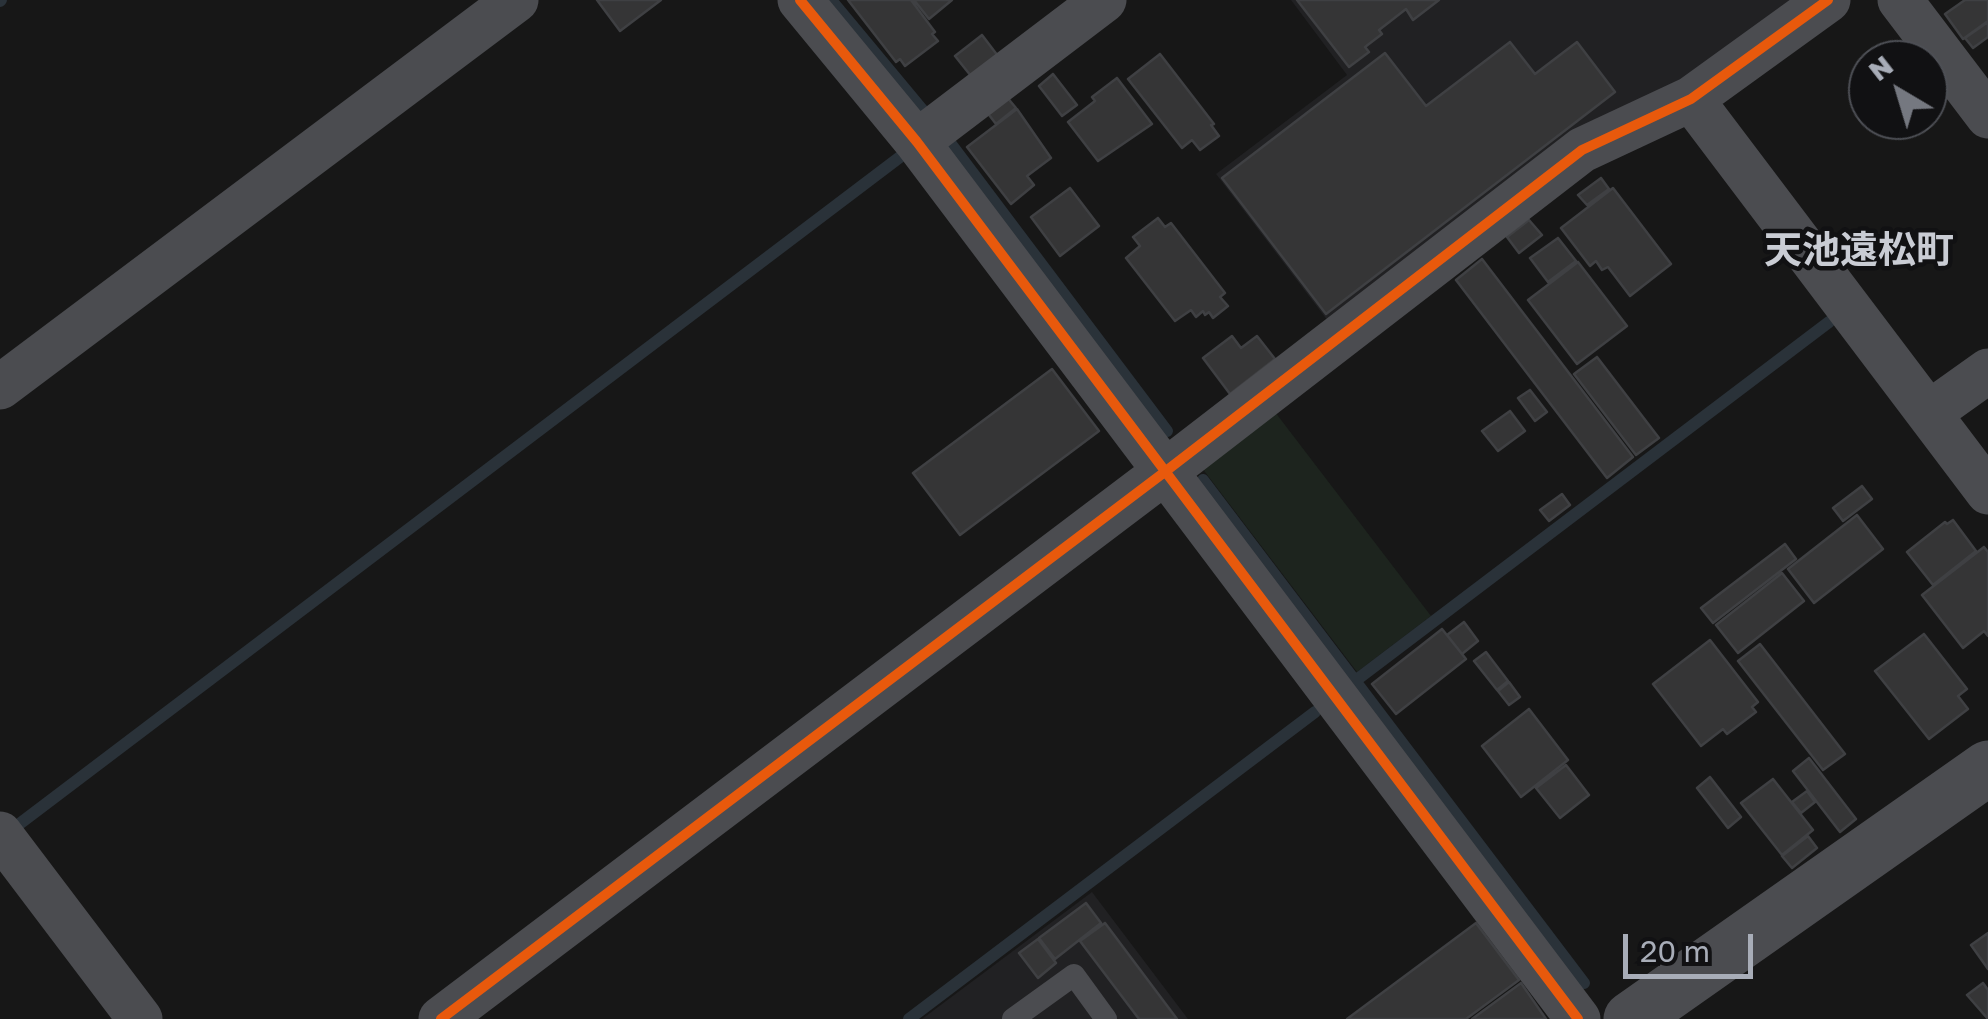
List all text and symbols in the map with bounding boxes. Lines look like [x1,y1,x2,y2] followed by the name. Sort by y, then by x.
[1848,40,1948,140] north arrow
[1862,48,1899,87] text: N
[1764,228,1954,274] district label: 天池遠松町
[1628,914,1758,976] scale bar
[1640,933,1710,969] text: 20 m

